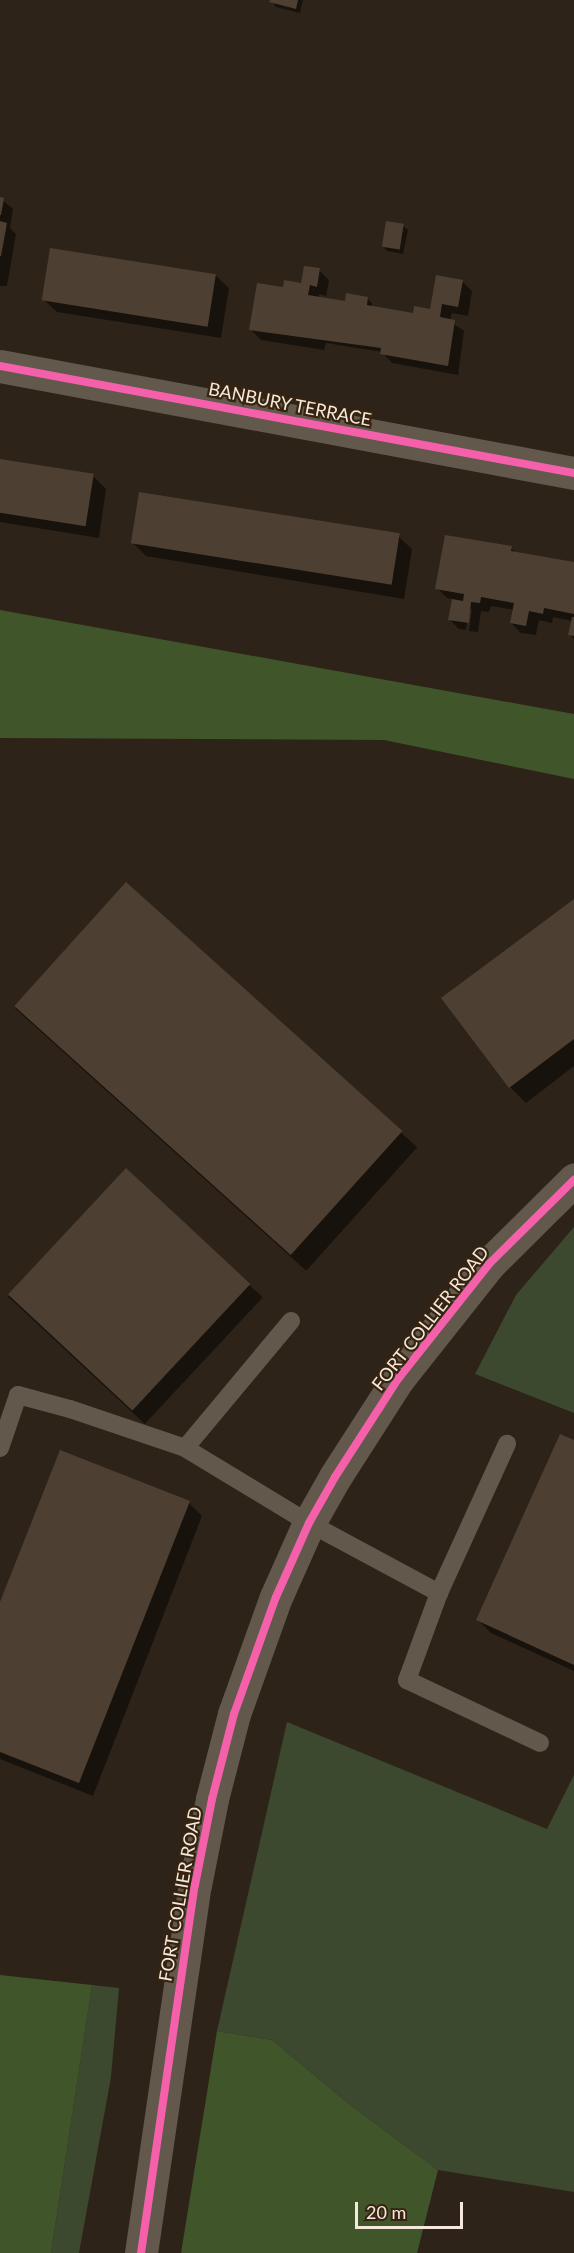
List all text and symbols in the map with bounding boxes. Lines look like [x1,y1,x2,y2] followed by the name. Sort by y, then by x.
[206,377,374,431] street label: BANBURY TERRACE
[367,1241,493,1395] street label: FORT COLLIER ROAD
[154,1805,206,1983] street label: FORT COLLIER ROAD
[358,2190,466,2228] scale bar
[366,2201,406,2223] text: 20 m

